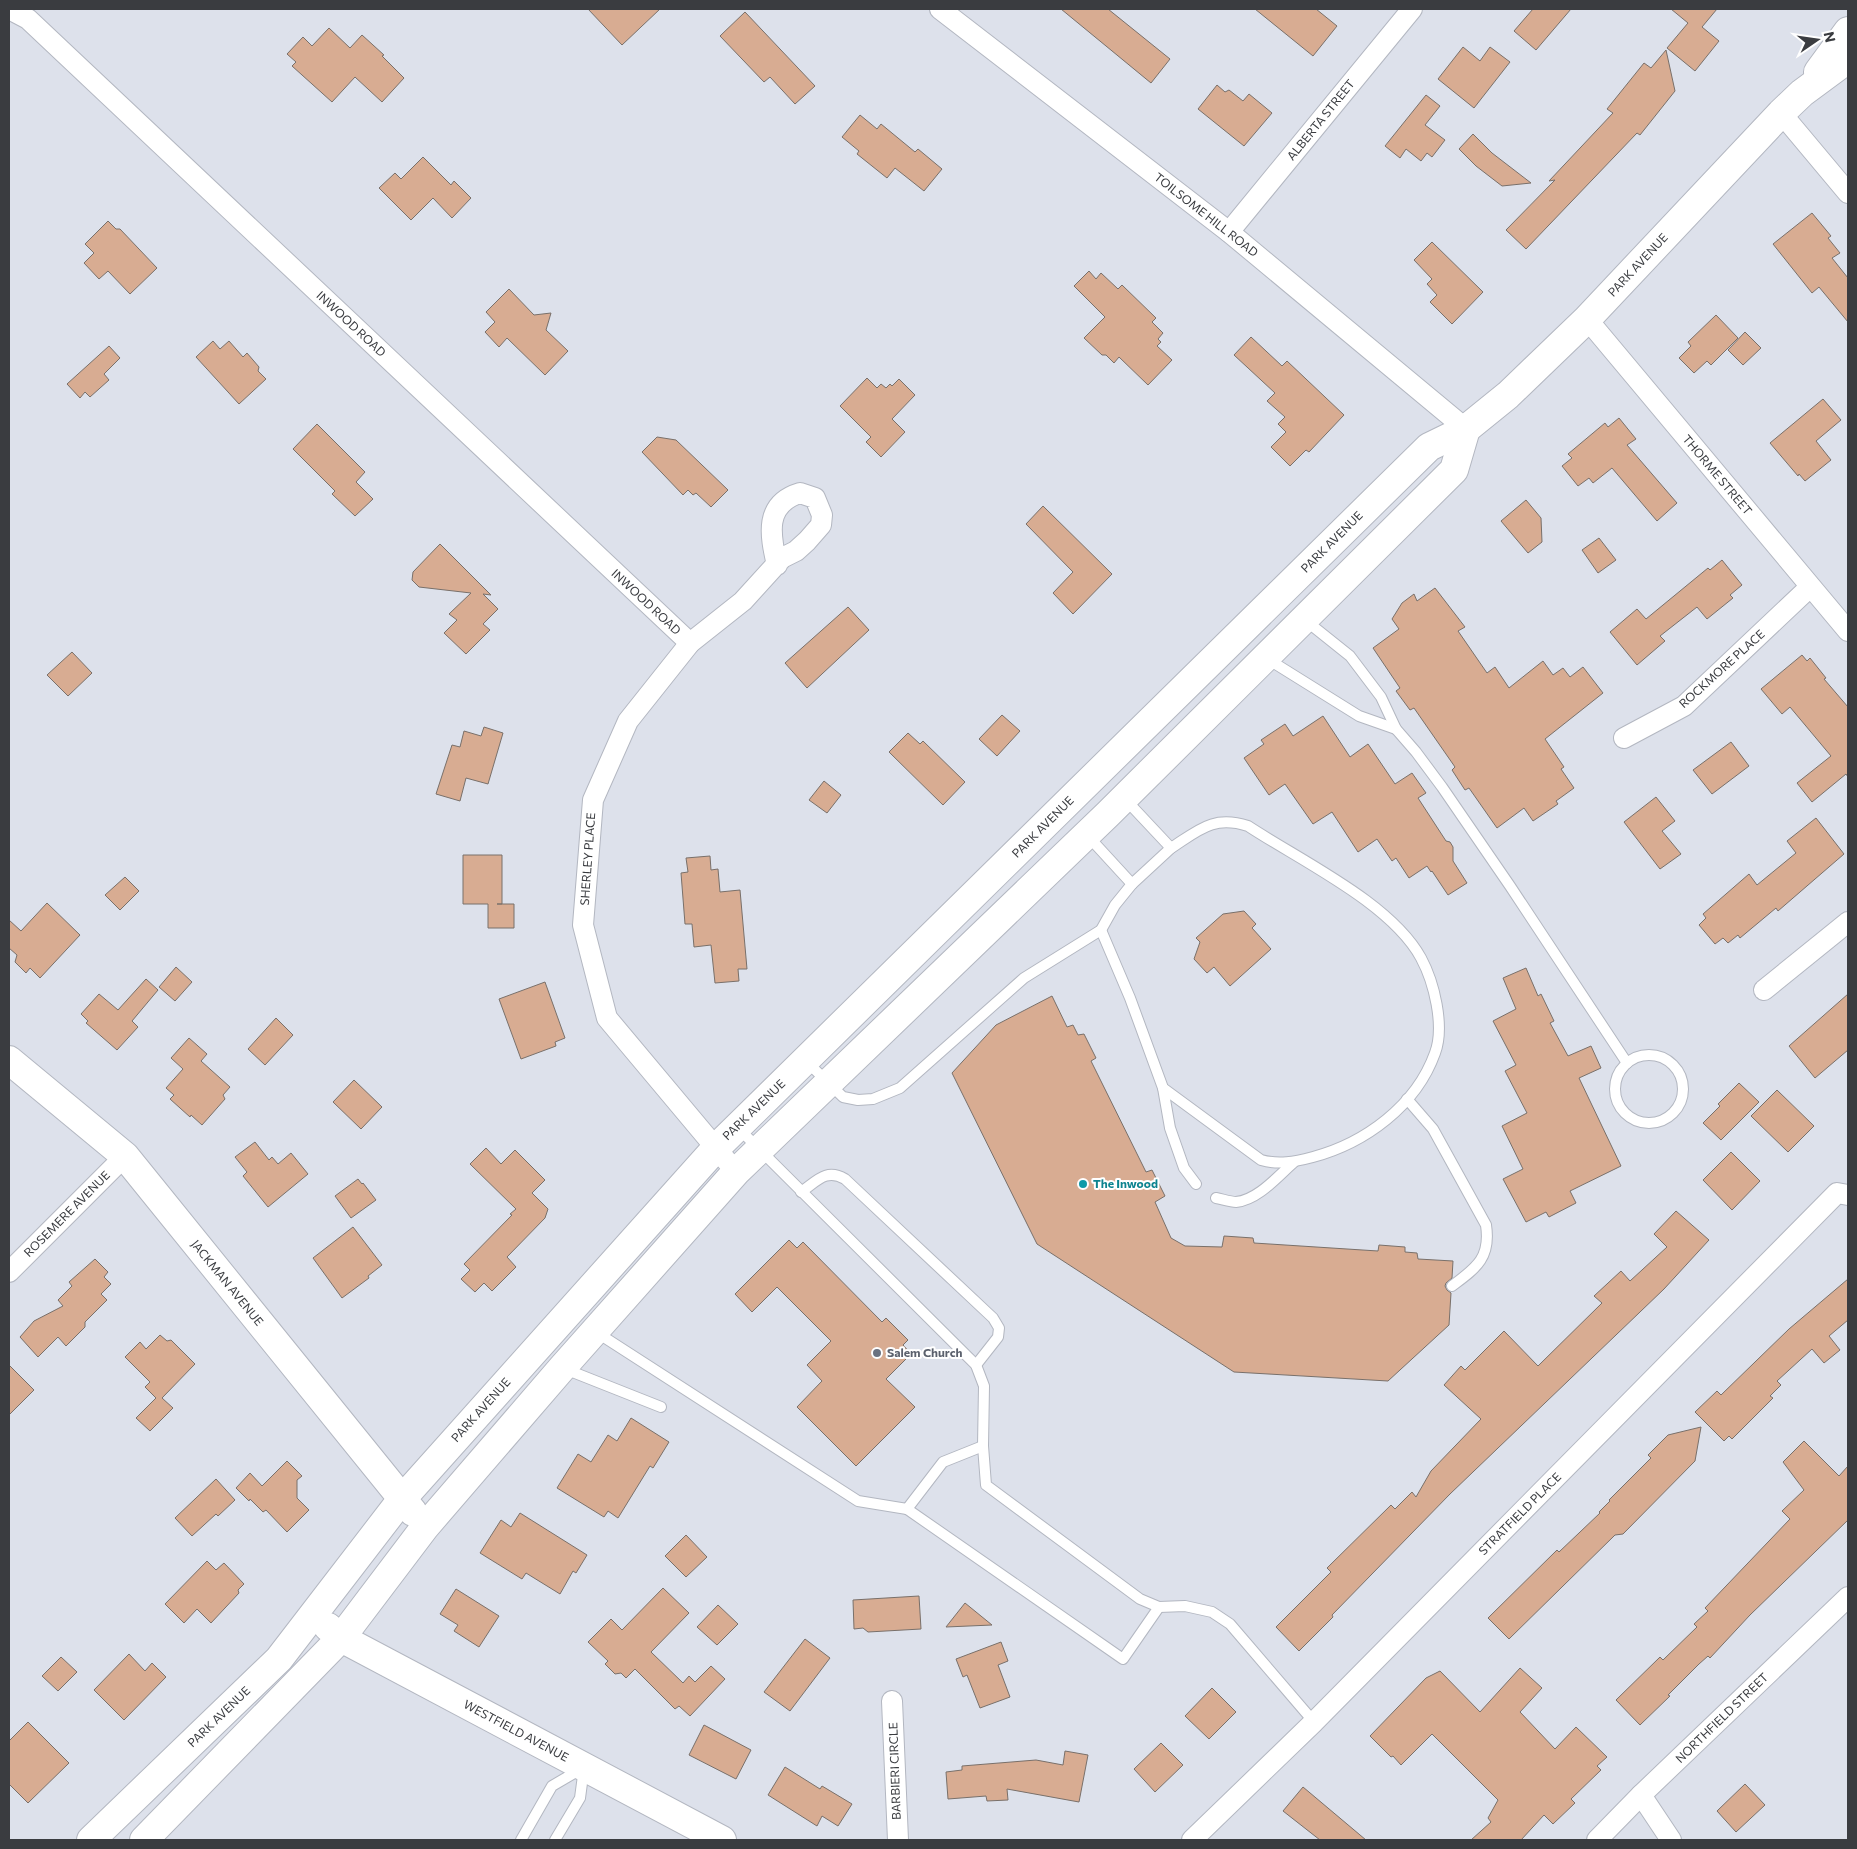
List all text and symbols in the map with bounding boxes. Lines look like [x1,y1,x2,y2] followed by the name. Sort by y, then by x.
[1792,15,1842,65] north arrow
[1821,30,1840,44] text: N
[1283,76,1357,162] street label: ALBERTA STREET
[1152,169,1261,259] street label: TOILSOME HILL ROAD
[1604,230,1670,299] street label: PARK AVENUE
[314,288,389,359] street label: INWOOD ROAD
[1680,432,1755,517] street label: THORME STREET
[1298,508,1365,575] street label: PARK AVENUE
[609,566,684,637] street label: INWOOD ROAD
[1676,626,1767,710] street label: ROCKMORE PLACE
[1009,793,1076,860] street label: PARK AVENUE
[577,812,597,906] street label: SHERLEY PLACE
[719,1076,787,1143] street label: PARK AVENUE
[20,1167,112,1259] street label: ROSEMERE AVENUE
[1093,1176,1158,1190] place label: The Inwood
[1077,1178,1089,1190] marker: The Inwood
[188,1237,267,1329] street label: JACKMAN AVENUE
[887,1345,962,1359] place label: Salem Church
[871,1347,883,1359] marker: Salem Church
[448,1374,513,1444] street label: PARK AVENUE
[1475,1469,1563,1557] street label: STRATFIELD PLACE
[1672,1669,1771,1765] street label: NORTHFIELD STREET
[184,1683,252,1750] street label: PARK AVENUE
[462,1696,571,1764] street label: WESTFIELD AVENUE
[885,1722,903,1820] street label: BARBIERI CIRCLE

